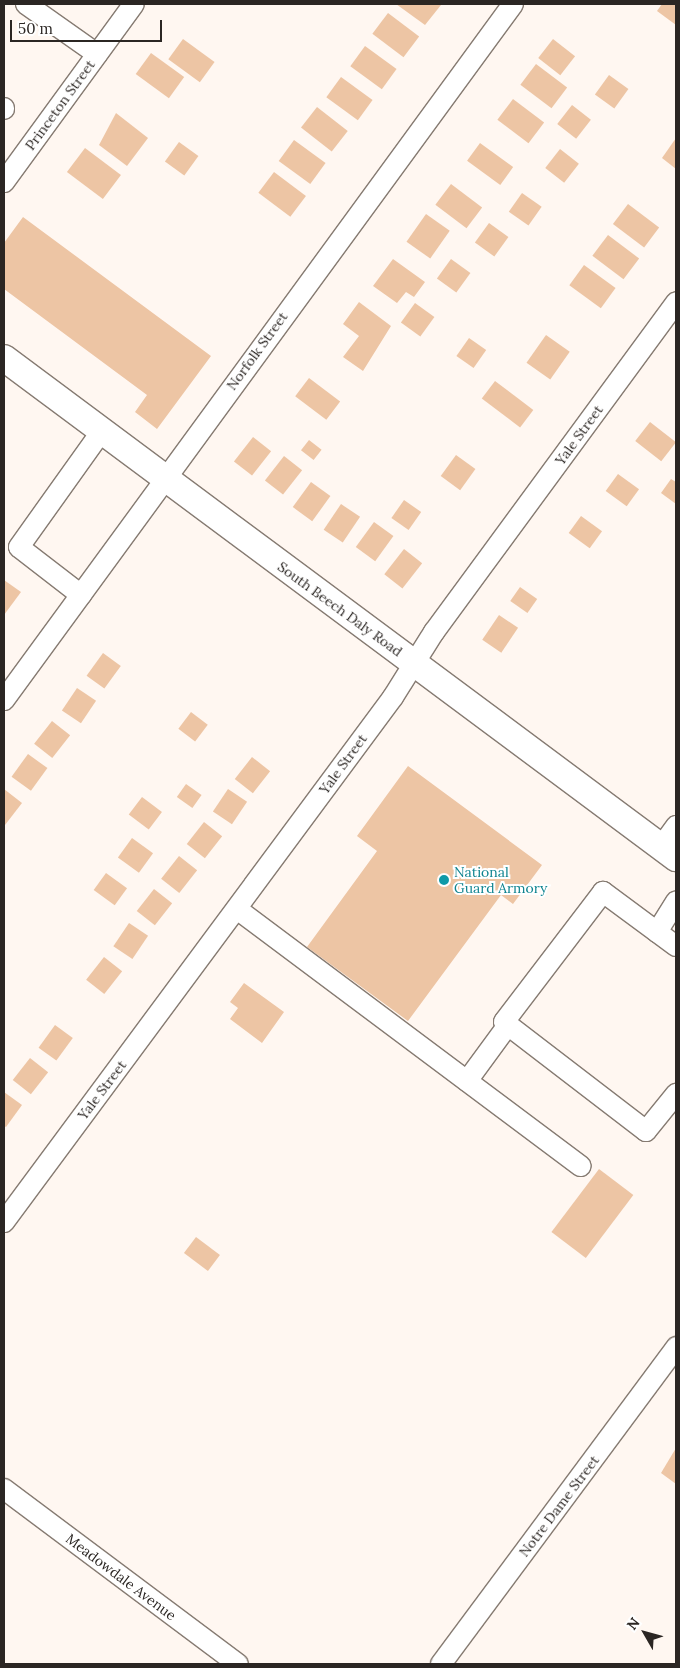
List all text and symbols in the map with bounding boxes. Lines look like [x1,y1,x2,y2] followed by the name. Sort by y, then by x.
[12,10,165,42] scale bar
[18,19,53,38] text: 50 m
[22,57,98,153] street label: Princeton Street
[223,309,291,393] street label: Norfolk Street
[552,402,606,468] street label: Yale Street
[274,558,406,660] street label: South Beech Daly Road
[316,731,370,797] street label: Yale Street
[454,864,547,896] place label: National Guard Armory
[438,874,450,886] marker: National Guard Armory
[74,1057,130,1123] street label: Yale Street
[515,1452,603,1560] street label: Notre Dame Street
[63,1530,179,1624] street label: Meadowdale Avenue
[620,1608,670,1658] north arrow
[623,1614,644,1634] text: N

